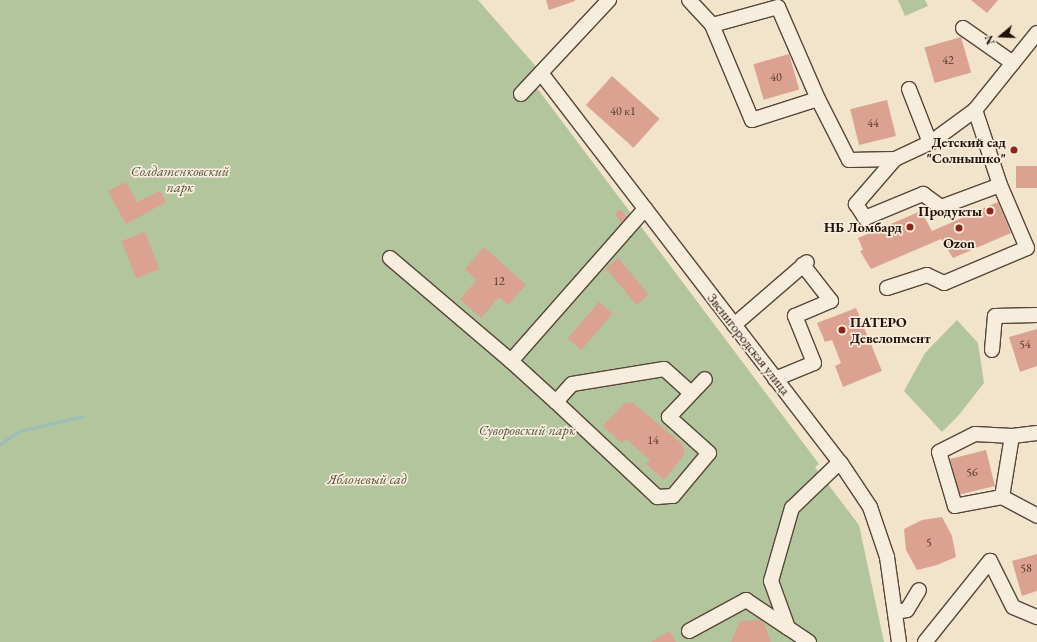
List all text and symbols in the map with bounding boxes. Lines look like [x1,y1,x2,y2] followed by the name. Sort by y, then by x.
[981,16,1021,56] north arrow
[982,33,998,46] text: N
[942,54,954,68] house number: 42
[770,71,782,85] house number: 40
[610,105,636,119] house number: 40 к1
[867,117,879,131] house number: 44
[926,134,1006,166] place label: Детский сад "Солнышко"
[1009,145,1019,155] marker: Детский сад "Солнышко"
[131,163,229,196] park label: Солдатенковский парк
[918,203,982,219] place label: Продукты
[985,206,995,216] marker: Продукты
[824,219,902,235] place label: НБ Ломбард
[905,222,915,232] marker: НБ Ломбард
[954,223,964,233] marker: Ozon
[943,235,975,251] place label: Ozon
[493,275,505,289] house number: 12
[704,290,794,398] street label: Звенигородская улица
[850,314,930,346] place label: ПАТЕРО Девелопмент
[837,325,847,335] marker: ПАТЕРО Девелопмент
[1019,338,1031,352] house number: 54
[479,422,575,438] park label: Суворовский парк
[647,434,659,448] house number: 14
[966,466,978,480] house number: 56
[327,471,407,487] park label: Яблоневый сад
[926,536,932,550] house number: 5
[1020,562,1032,576] house number: 58

